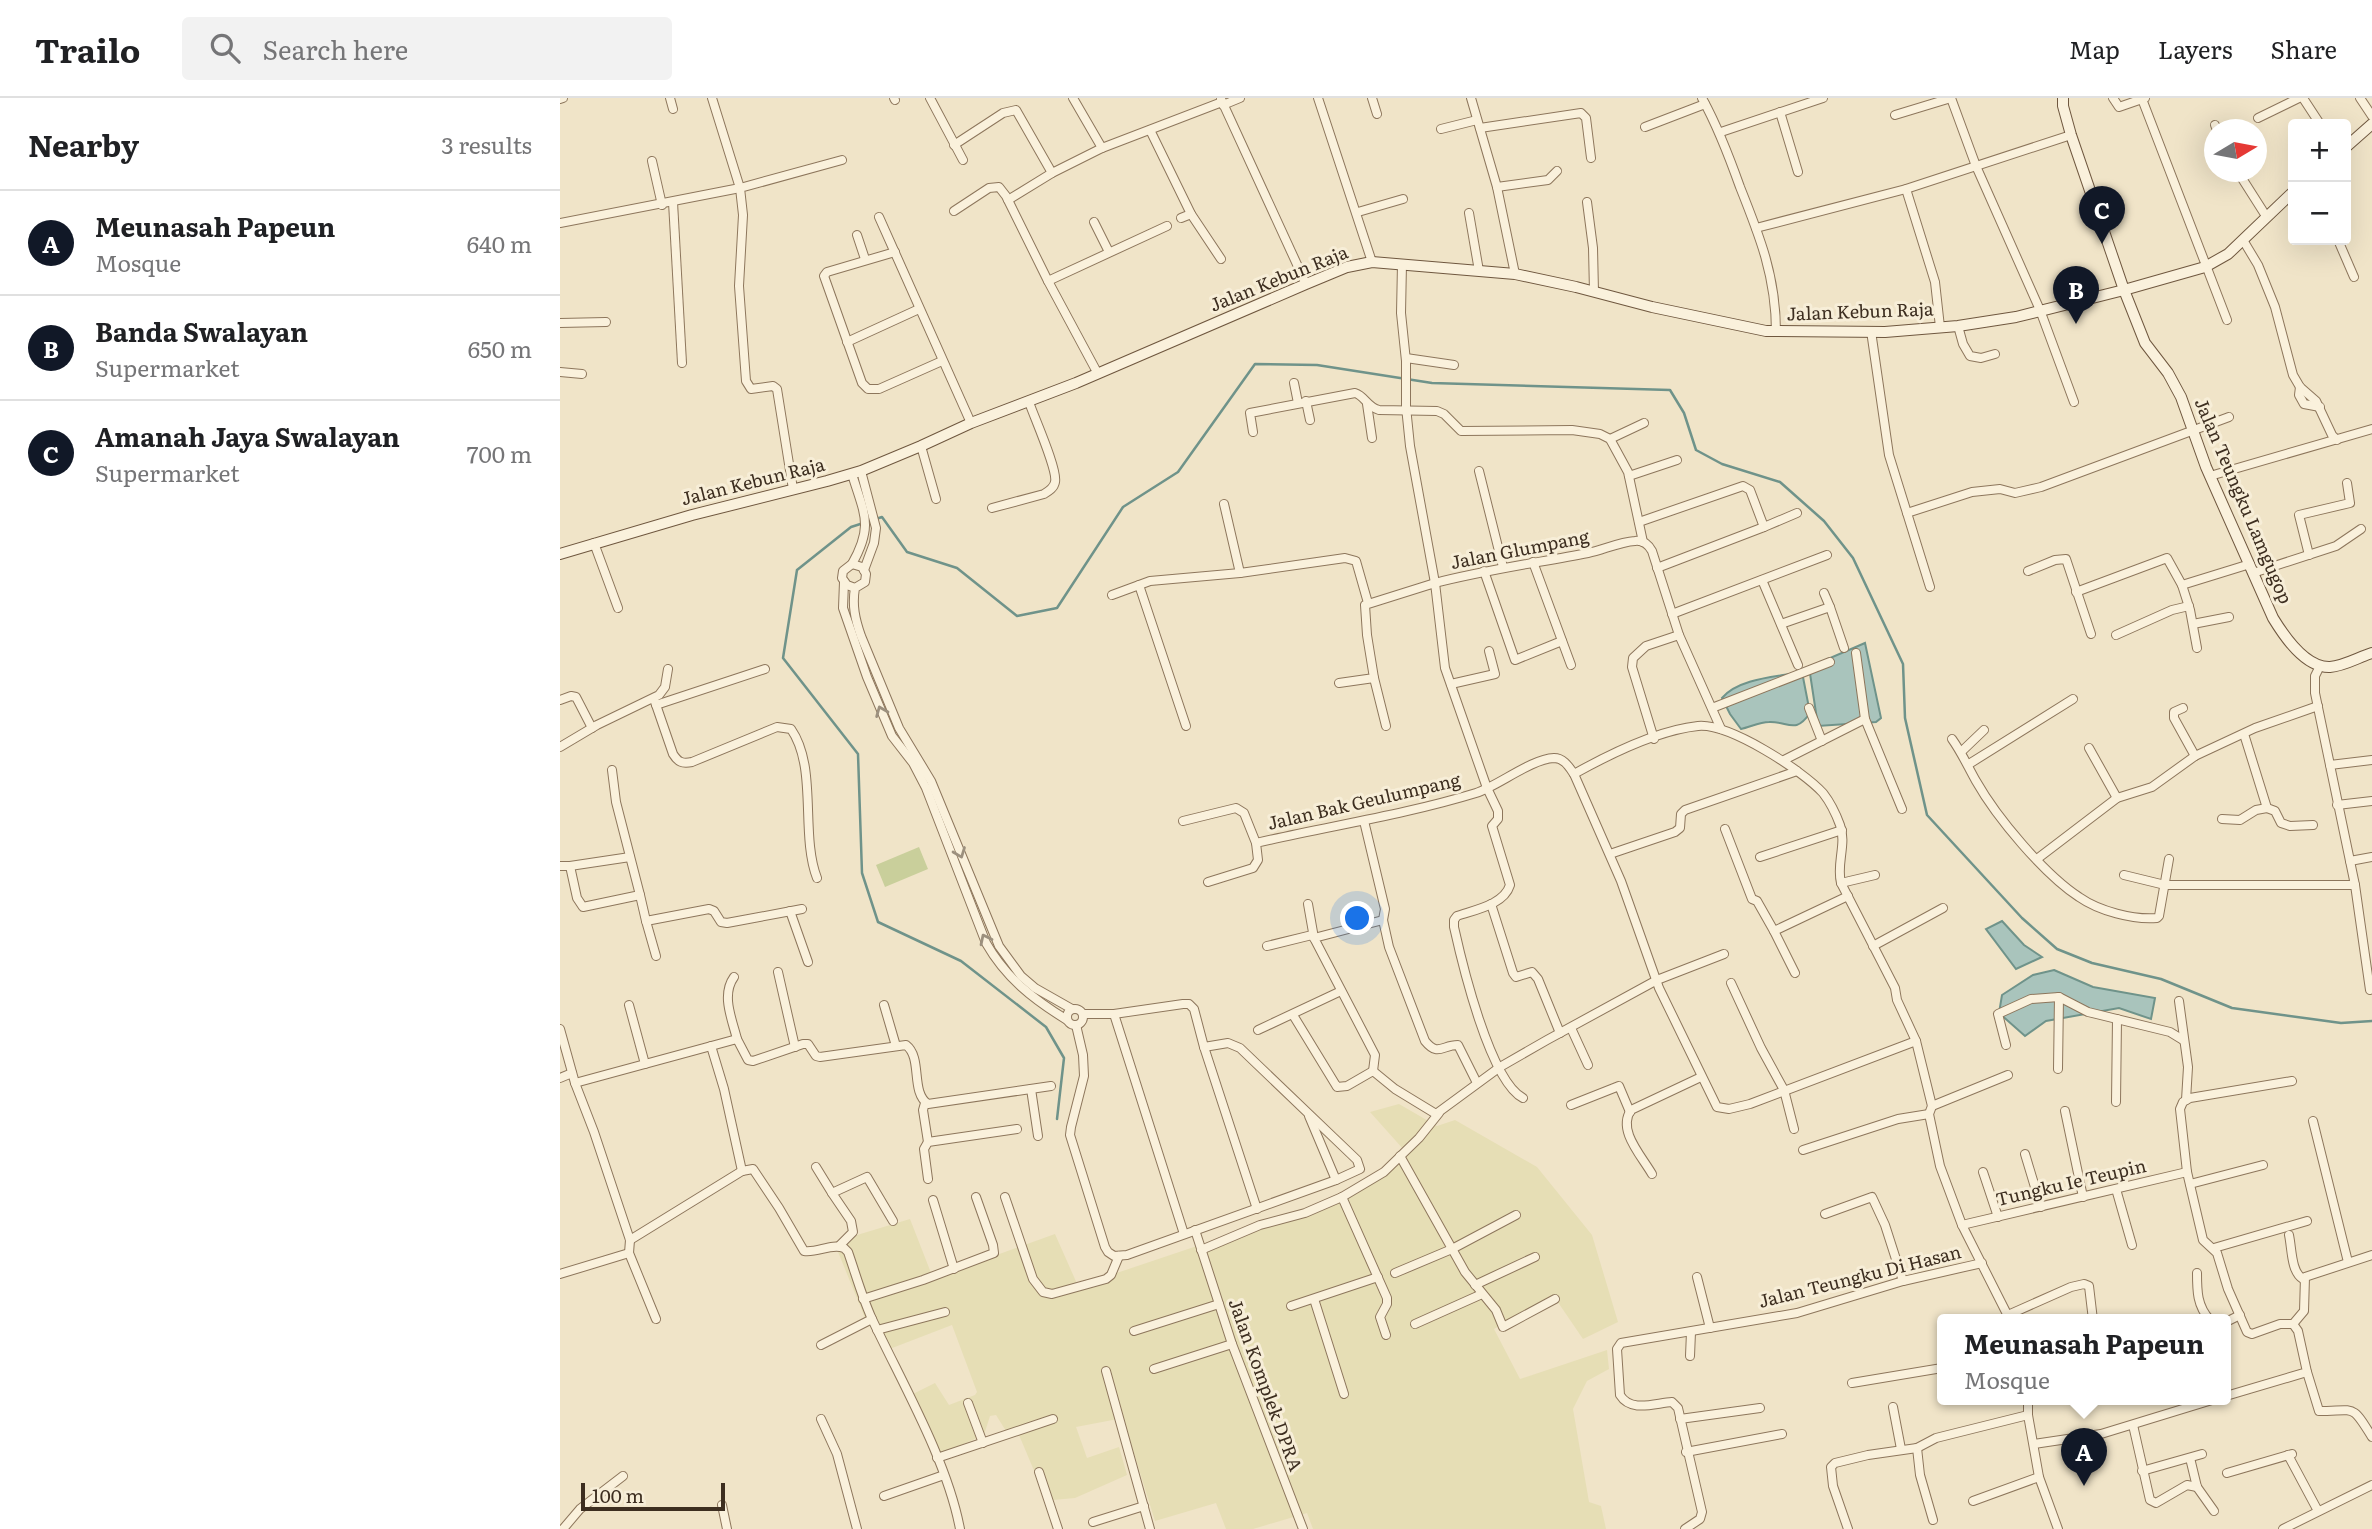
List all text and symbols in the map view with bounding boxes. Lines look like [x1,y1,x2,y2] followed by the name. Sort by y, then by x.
[182,17,672,80] search box
[35,24,140,73] text: Trailo
[206,29,244,67] icon: search
[262,29,408,68] text: Search here
[2069,31,2120,66] text: Map
[2158,31,2232,66] text: Layers
[2270,31,2337,66] text: Share
[2204,119,2267,182] north arrow
[2288,119,2351,245] map controls
[2288,119,2351,182] button: +
[28,122,139,166] text: Nearby
[441,127,532,161] text: 3 results
[2288,182,2351,245] button: −
[2079,186,2125,244] pin: C
[95,206,335,245] text: Meunasah Papeun
[42,226,60,260] text: A
[467,226,532,260] text: 640 m
[1205,237,1352,318] street label: Jalan Kebun Raja
[95,245,181,279] text: Mosque
[2053,266,2099,324] pin: B
[1786,294,1934,327] street label: Jalan Kebun Raja
[95,311,308,350] text: Banda Swalayan
[43,331,59,365] text: B
[468,331,532,365] text: 650 m
[95,350,239,384] text: Supermarket
[2189,393,2300,608] street label: Jalan Teungku Lamgugop
[95,416,400,455] text: Amanah Jaya Swalayan
[43,436,59,470] text: C
[467,436,532,470] text: 700 m
[678,450,828,511] street label: Jalan Kebun Raja
[95,455,239,489] text: Supermarket
[1448,522,1592,575] street label: Jalan Glumpang
[876,706,890,718] one-way arrow
[1264,765,1464,836] street label: Jalan Bak Geulumpang
[952,846,966,858] one-way arrow
[1340,901,1374,935] your location
[979,934,993,946] one-way arrow
[1993,1151,2149,1212] street label: Tungku Ie Teupin
[1756,1237,1964,1314] street label: Jalan Teungku Di Hasan
[1223,1294,1310,1475] street label: Jalan Komplek DPRA
[1937,1314,2231,1405] popup
[1964,1323,2204,1362] text: Meunasah Papeun
[1964,1362,2050,1396] text: Mosque
[2061,1428,2107,1486] pin: A
[581,1480,724,1512] scale bar
[592,1481,644,1509] text: 100 m

